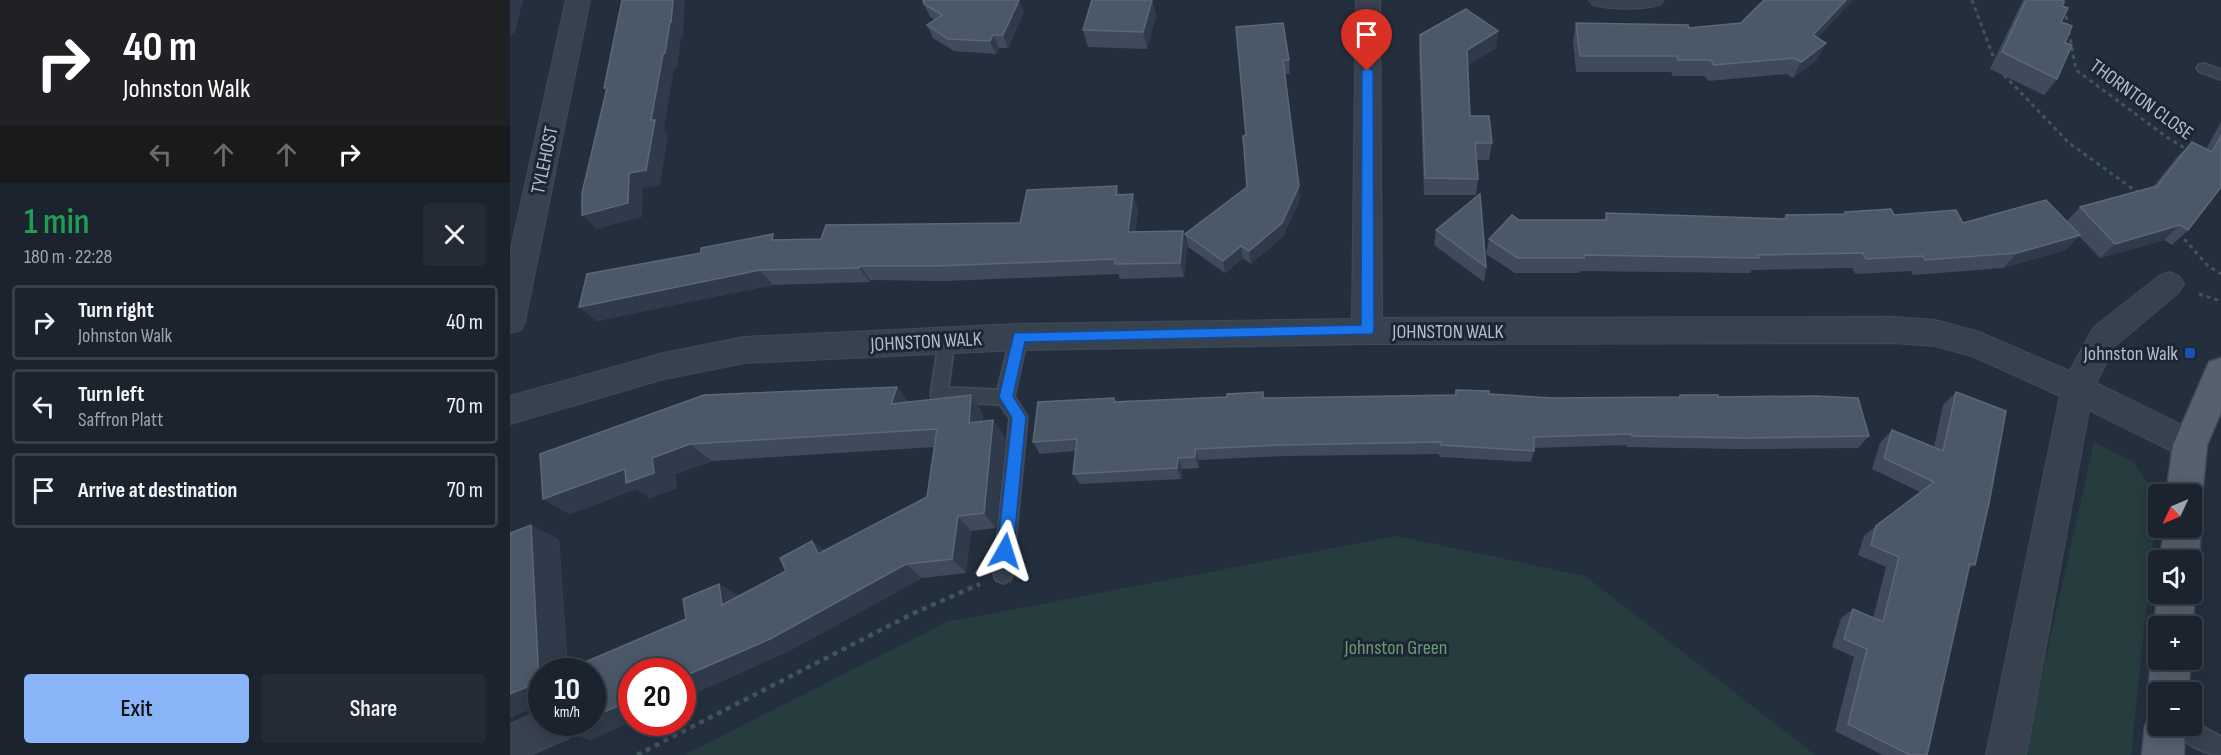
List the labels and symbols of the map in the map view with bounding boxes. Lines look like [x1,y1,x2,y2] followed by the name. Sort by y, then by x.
[1341,9,1392,71] pin
[2085,54,2198,145] street label: THORNTON CLOSE
[526,124,564,196] street label: TYLEHOST
[1391,320,1504,344] street label: JOHNSTON WALK
[869,327,982,357] street label: JOHNSTON WALK
[2083,342,2178,366] place label: Johnston Walk
[2183,346,2197,360] marker: Johnston Walk
[2148,484,2202,538] north arrow
[973,519,1037,583] position arrow
[1344,636,1447,660] park label: Johnston Green
[618,658,696,736] speed limit sign: 20

